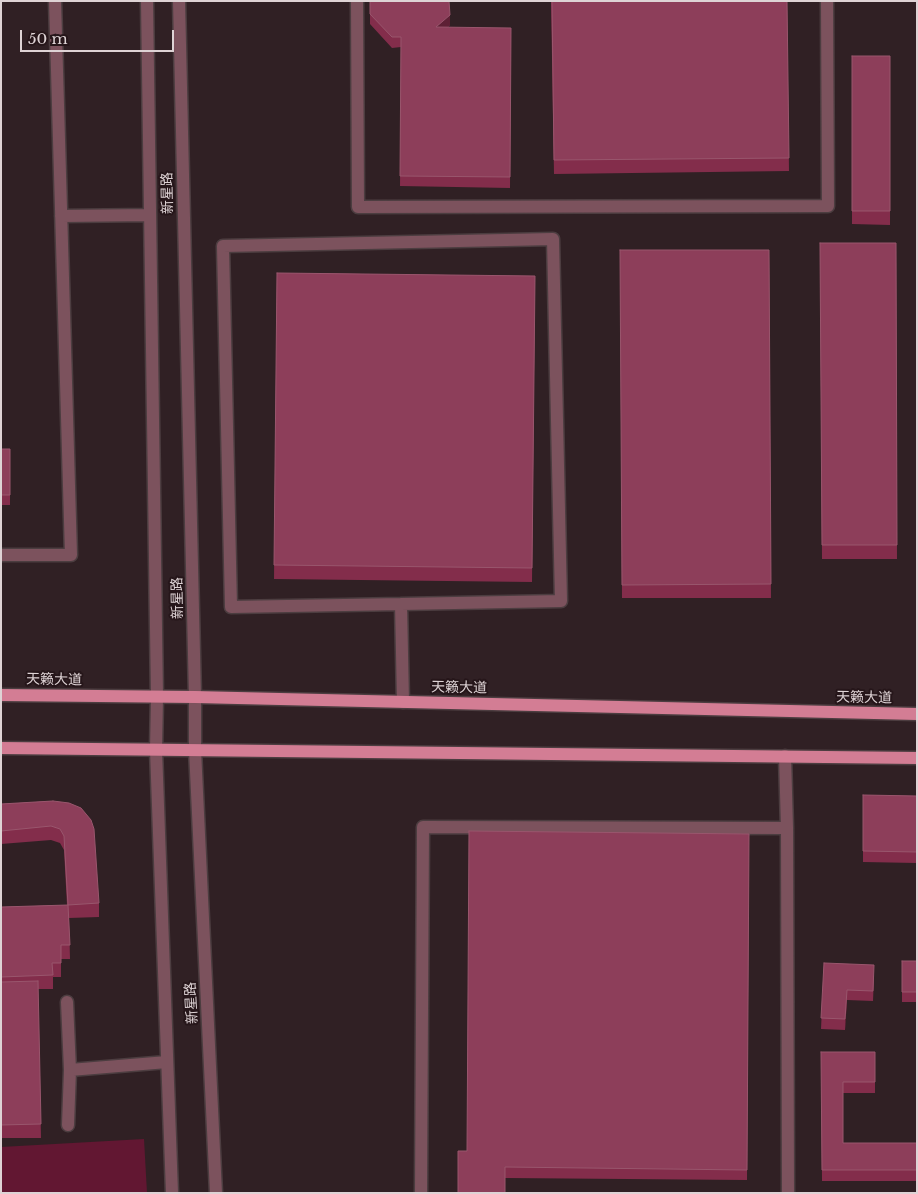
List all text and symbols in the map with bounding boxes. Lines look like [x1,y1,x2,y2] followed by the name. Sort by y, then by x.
[22,20,176,52] scale bar
[28,29,68,48] text: 50 m
[159,172,177,214] street label: 新星路
[169,577,187,619] street label: 新星路
[26,671,82,689] street label: 天籁大道
[431,679,487,697] street label: 天籁大道
[836,689,892,707] street label: 天籁大道
[183,982,201,1024] street label: 新星路

